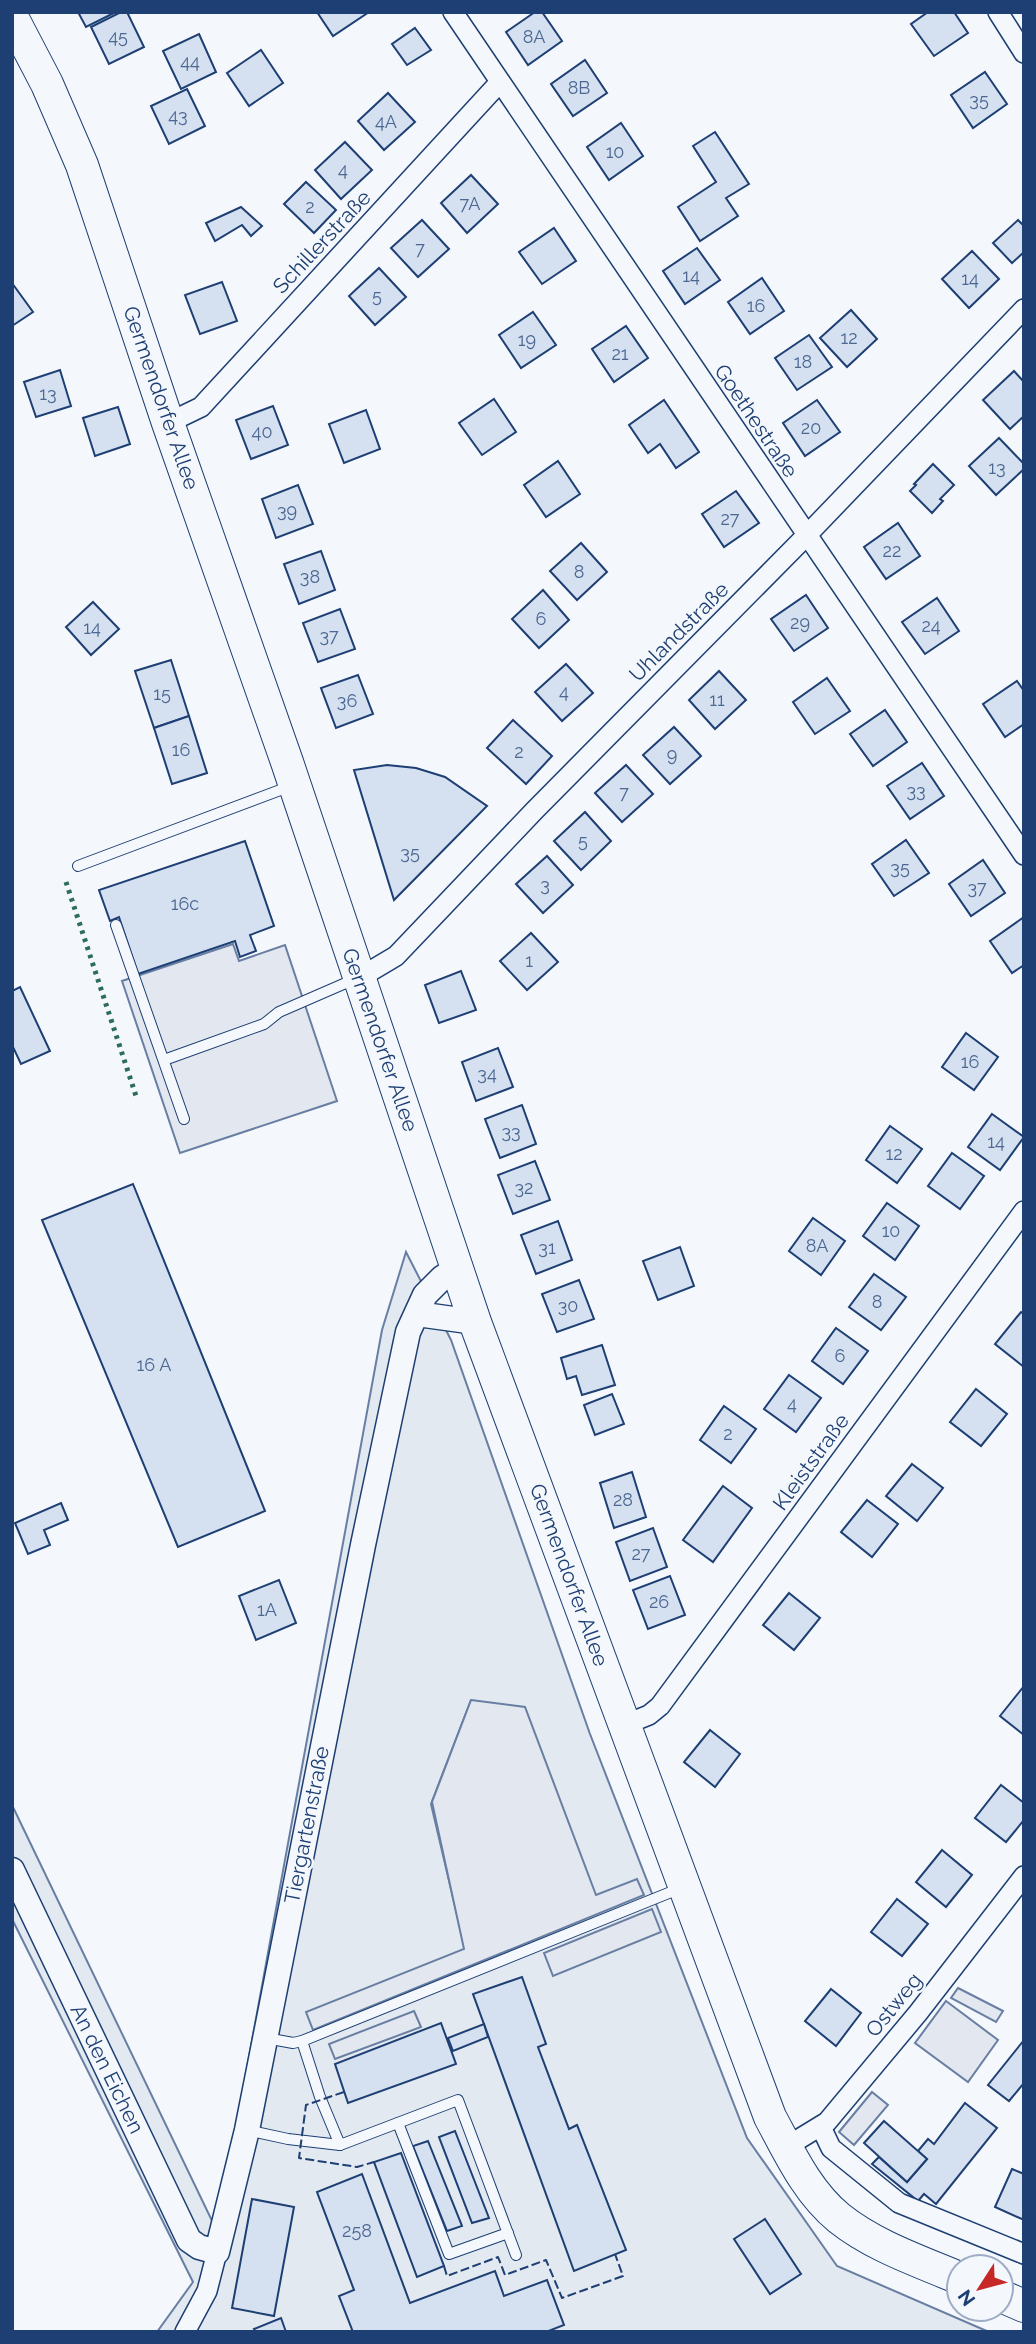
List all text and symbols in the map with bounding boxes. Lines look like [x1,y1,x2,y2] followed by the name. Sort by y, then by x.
[108,26,128,47] house number: 45
[523,26,545,47] house number: 8A
[180,51,200,72] house number: 44
[568,77,590,98] house number: 8B
[969,89,989,110] house number: 35
[168,105,188,126] house number: 43
[375,111,397,132] house number: 4A
[606,141,624,162] house number: 10
[338,159,348,180] house number: 4
[267,185,376,298] street label: Schillerstraße
[460,193,481,214] house number: 7A
[305,196,315,217] house number: 2
[415,238,425,259] house number: 7
[682,265,700,286] house number: 14
[961,268,979,289] house number: 14
[372,285,382,306] house number: 5
[747,295,765,316] house number: 16
[118,303,205,493] street label: Germendorfer Allee
[840,327,858,348] house number: 12
[518,329,536,350] house number: 19
[611,343,629,364] house number: 21
[794,351,812,372] house number: 18
[709,359,803,482] street label: Goethestraße
[39,383,57,404] house number: 13
[801,417,821,438] house number: 20
[252,421,272,442] house number: 40
[988,457,1006,478] house number: 13
[277,500,297,521] house number: 39
[720,508,740,529] house number: 27
[883,540,901,561] house number: 22
[574,561,584,582] house number: 8
[300,566,320,587] house number: 38
[624,577,734,687] street label: Uhlandstraße
[536,608,547,629] house number: 6
[790,612,810,633] house number: 29
[921,615,941,636] house number: 24
[83,617,101,638] house number: 14
[319,625,339,646] house number: 37
[559,681,569,702] house number: 4
[153,683,171,704] house number: 15
[709,689,725,710] house number: 11
[337,690,357,711] house number: 36
[172,739,190,760] house number: 16
[514,741,524,762] house number: 2
[667,744,677,765] house number: 9
[906,780,926,801] house number: 33
[619,782,629,803] house number: 7
[578,830,588,851] house number: 5
[400,842,420,863] house number: 35
[890,857,910,878] house number: 35
[540,874,550,895] house number: 3
[967,877,987,898] house number: 37
[171,893,199,914] house number: 16c
[337,945,424,1135] street label: Germendorfer Allee
[525,950,533,971] house number: 1
[961,1051,979,1072] house number: 16
[477,1063,497,1084] house number: 34
[501,1121,521,1142] house number: 33
[987,1131,1005,1152] house number: 14
[885,1143,903,1164] house number: 12
[515,1177,534,1198] house number: 32
[882,1220,900,1241] house number: 10
[806,1235,828,1256] house number: 8A
[538,1237,556,1258] house number: 31
[872,1291,882,1312] house number: 8
[558,1295,578,1316] house number: 30
[835,1345,846,1366] house number: 6
[137,1354,171,1375] house number: 16 A
[787,1393,797,1414] house number: 4
[767,1409,854,1515] street label: Kleiststraße
[723,1423,733,1444] house number: 2
[525,1480,614,1669] street label: Germendorfer Allee
[613,1489,633,1510] house number: 28
[631,1543,651,1564] house number: 27
[649,1591,669,1612] house number: 26
[257,1599,277,1620] house number: 1A
[279,1744,334,1906] street label: Tiergartenstraße
[860,1968,927,2042] street label: Ostweg
[65,2000,149,2137] street label: An den Eichen
[342,2220,372,2241] house number: 258
[945,2253,1015,2323] north arrow
[953,2286,979,2310] text: N

